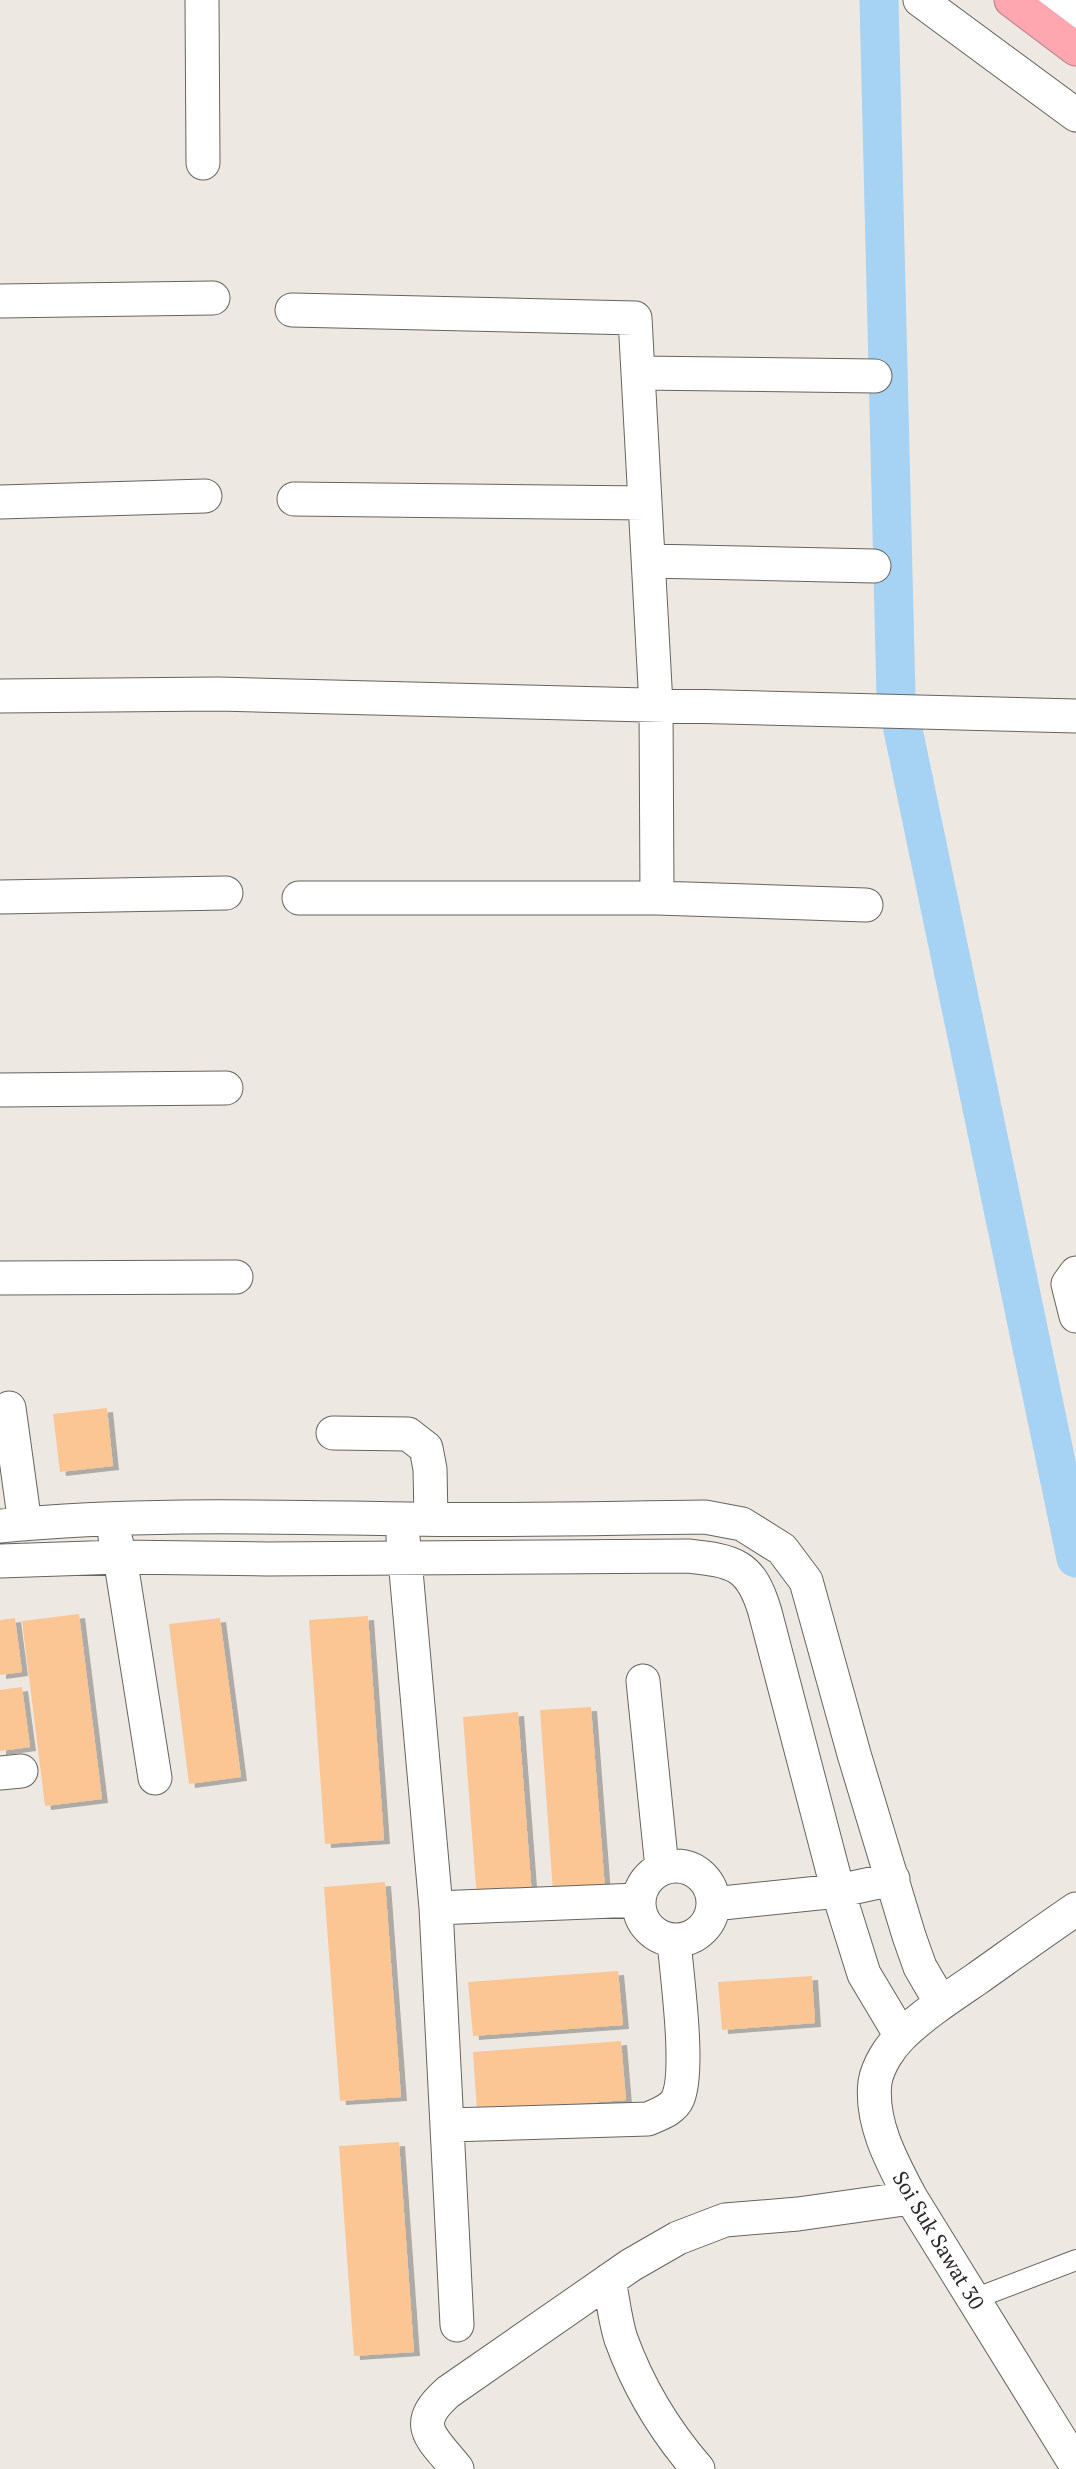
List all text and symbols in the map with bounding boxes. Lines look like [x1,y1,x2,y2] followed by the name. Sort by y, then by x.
[887,2166,991,2314] street label: Soi Suk Sawat 30

